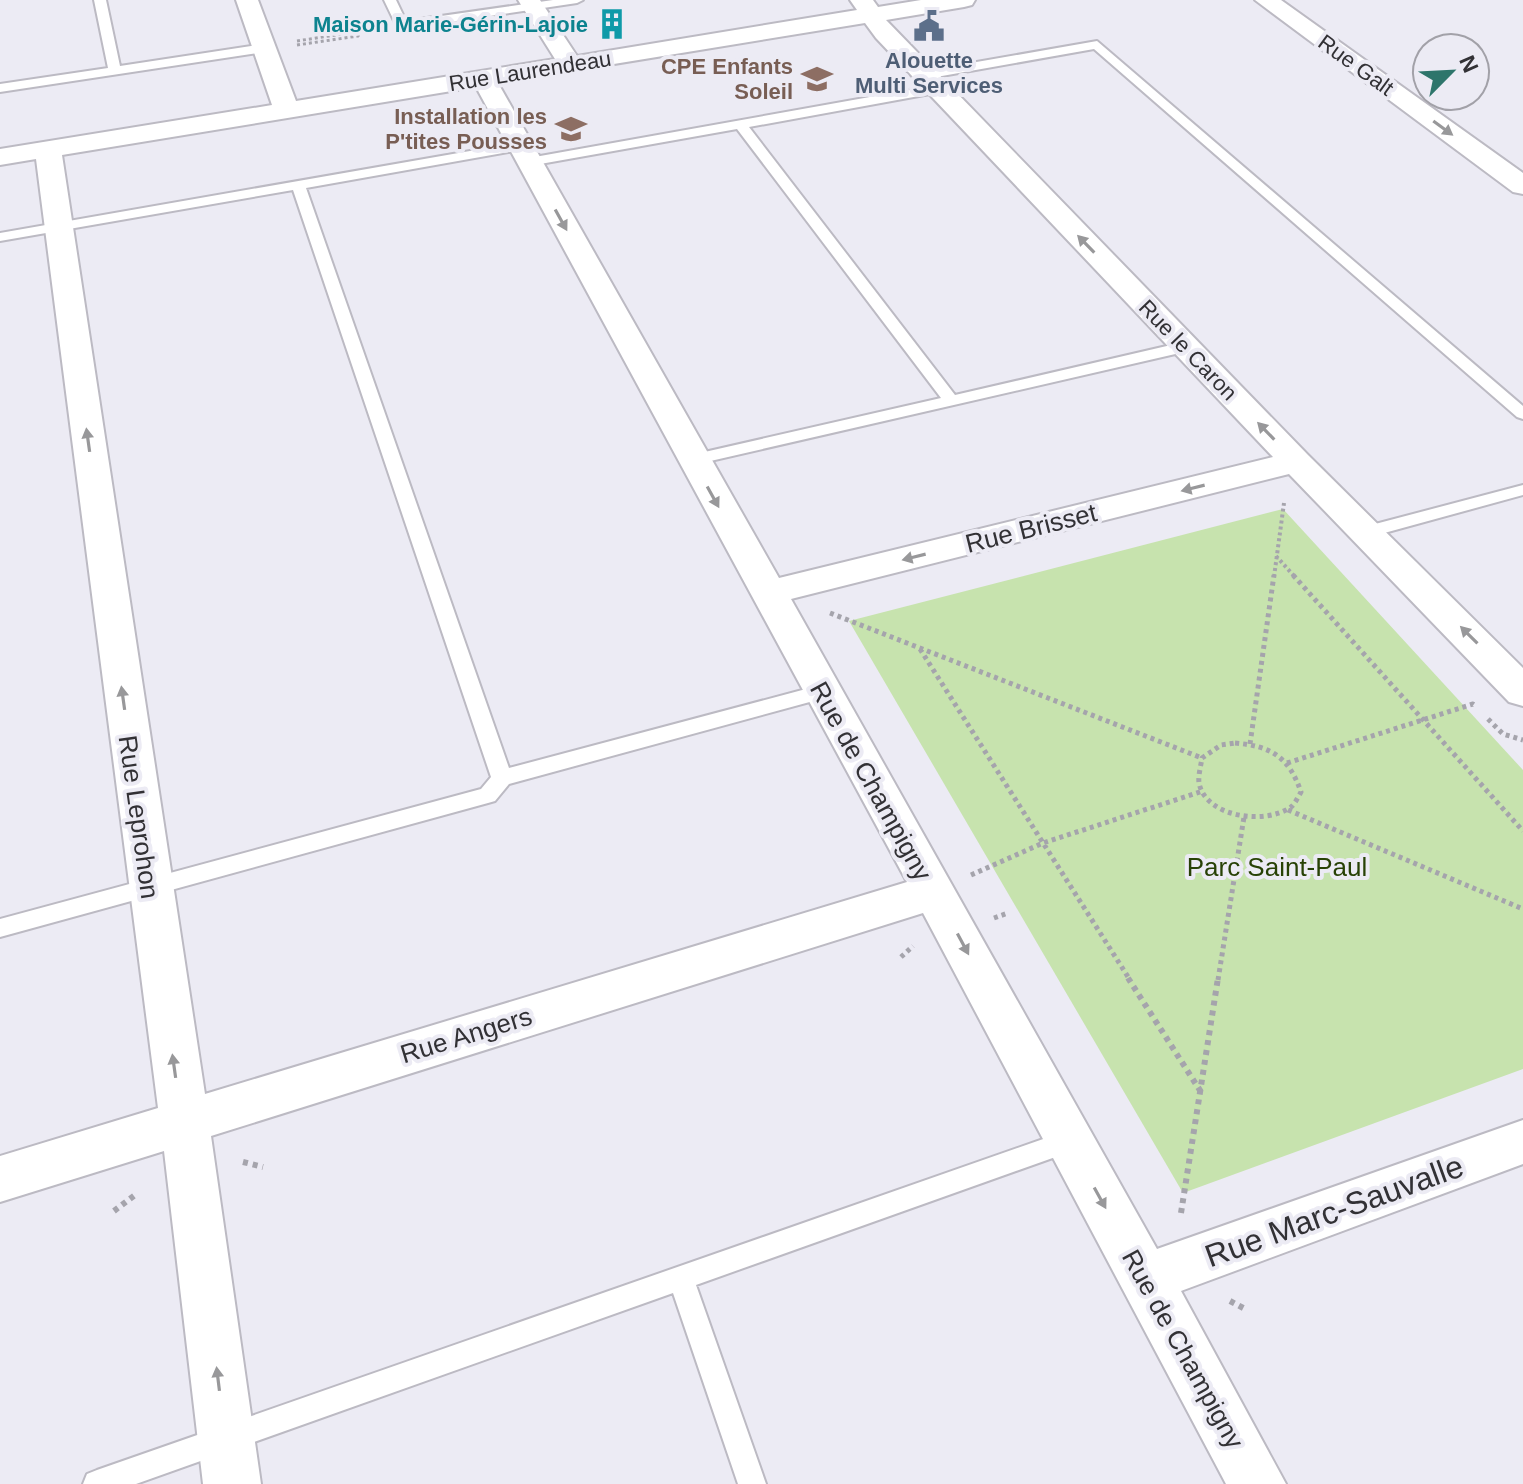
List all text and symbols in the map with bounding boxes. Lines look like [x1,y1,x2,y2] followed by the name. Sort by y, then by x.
[595,7,629,41] building icon: Maison Marie-Gérin-Lajoie
[912,9,946,43] public building icon: Alouette Multi Services
[313,12,588,37] place label: Maison Marie-Gérin-Lajoie
[1314,29,1398,101] street label: Rue Galt
[1411,32,1491,112] north arrow
[447,46,613,96] street label: Rue Laurendeau
[855,48,1003,98] place label: Alouette Multi Services
[1454,52,1483,76] text: N
[661,54,793,104] place label: CPE Enfants Soleil
[800,62,834,96] school or university icon: CPE Enfants Soleil
[385,104,547,154] place label: Installation les P'tites Pousses
[554,112,588,146] school or university icon: Installation les P'tites Pousses
[1432,119,1453,135] one-way arrow
[554,209,568,232] one-way arrow
[1077,235,1096,254] one-way arrow
[1134,295,1242,405] street label: Rue le Caron
[1258,422,1276,441] one-way arrow
[82,427,95,452] one-way arrow
[1181,482,1206,494] one-way arrow
[706,486,720,509] one-way arrow
[962,497,1101,559] street label: Rue Brisset
[901,551,926,563] one-way arrow
[1460,627,1479,645] one-way arrow
[804,676,938,886] street label: Rue de Champigny
[116,685,129,710] one-way arrow
[113,733,165,901] street label: Rue Leprohon
[1187,852,1367,882] park label: Parc Saint-Paul
[956,933,969,956] one-way arrow
[397,1001,535,1069] street label: Rue Angers
[167,1053,180,1078] one-way arrow
[1200,1148,1468,1274] street label: Rue Marc-Sauvalle
[1093,1186,1107,1209] one-way arrow
[1116,1244,1250,1454] street label: Rue de Champigny
[212,1366,225,1391] one-way arrow

